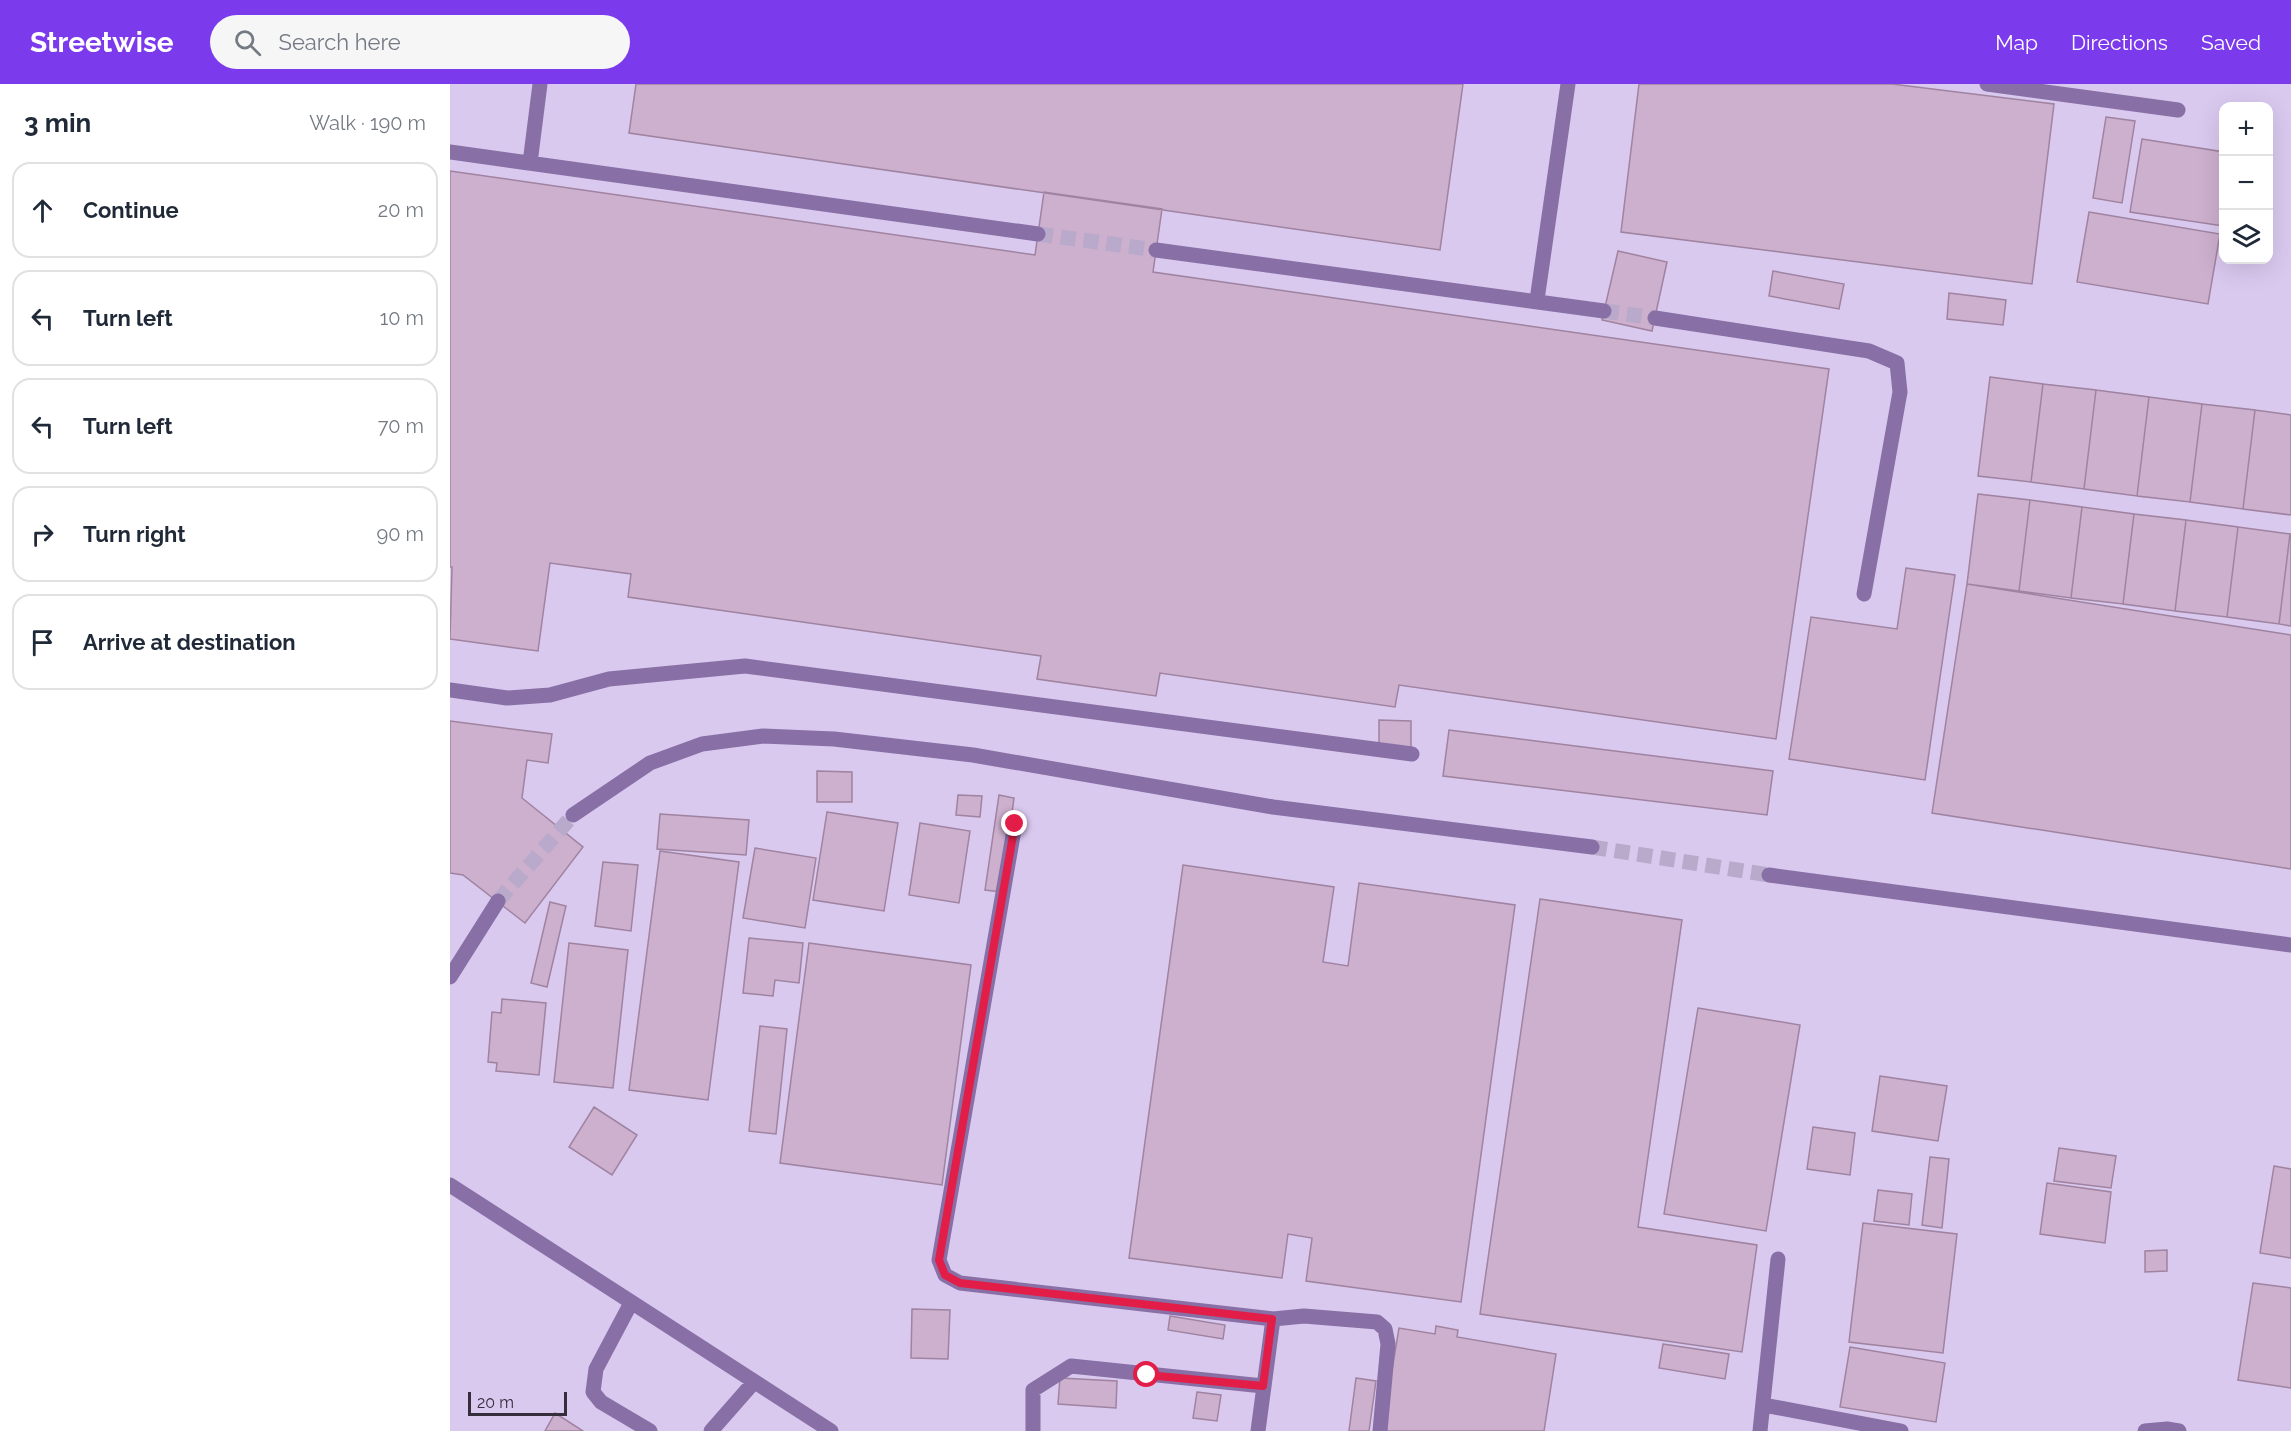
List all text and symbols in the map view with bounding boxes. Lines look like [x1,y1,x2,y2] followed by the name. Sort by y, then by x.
[210,15,630,69] search box
[30,26,174,59] text: Streetwise
[231,26,264,59] icon: search
[279,29,401,55] text: Search here
[1995,30,2038,55] text: Map
[2071,30,2168,55] text: Directions
[2201,30,2261,55] text: Saved
[2219,102,2273,264] map controls
[2219,102,2273,156] button: +
[24,108,91,138] text: 3 min
[309,111,426,135] text: Walk · 190 m
[2219,156,2273,210] button: −
[26,194,59,227] icon: ahead
[83,197,179,223] text: Continue
[378,198,424,222] text: 20 m
[2219,210,2273,264] button: layers
[26,302,59,335] icon: left
[83,305,173,331] text: Turn left
[380,306,424,330] text: 10 m
[26,410,59,443] icon: left
[83,413,173,439] text: Turn left
[378,414,424,438] text: 70 m
[26,518,59,551] icon: right
[83,521,186,547] text: Turn right
[377,522,424,546] text: 90 m
[26,626,59,659] icon: arrive
[83,629,296,655] text: Arrive at destination
[1001,810,1027,836] route end
[1133,1361,1159,1387] route start
[468,1389,567,1416] scale bar
[477,1393,514,1412] text: 20 m

